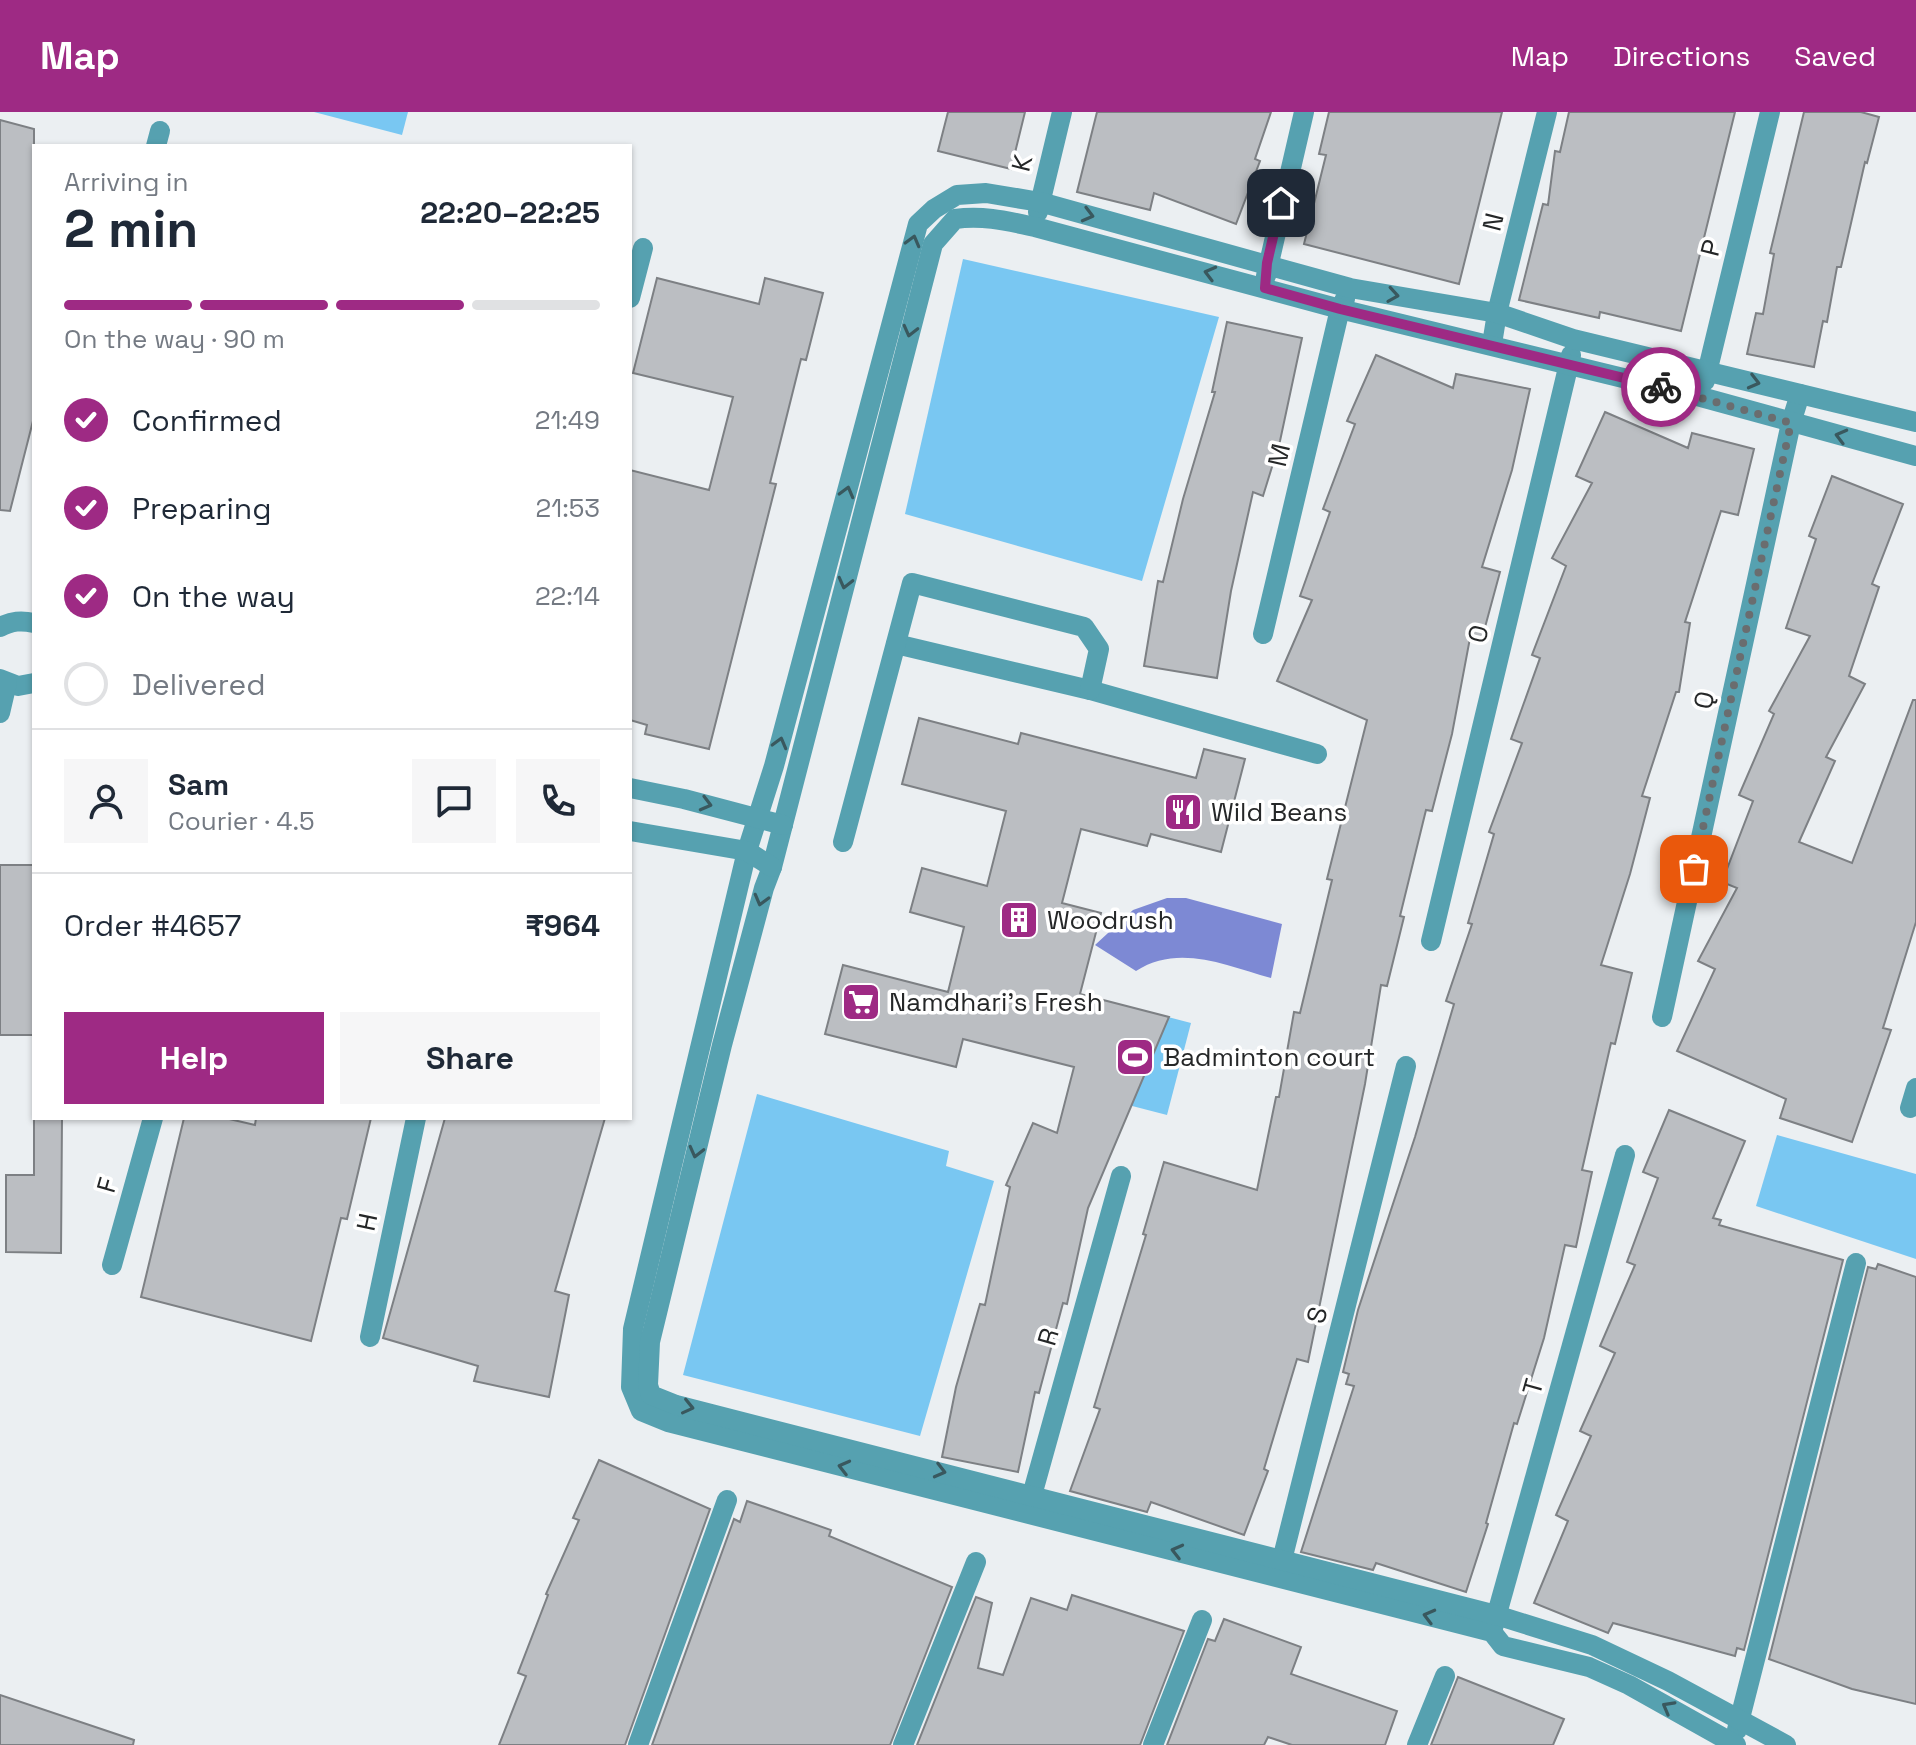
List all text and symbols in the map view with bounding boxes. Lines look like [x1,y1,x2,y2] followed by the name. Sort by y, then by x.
[40,32,120,80] text: Map
[1511,38,1569,74] text: Map
[1613,38,1750,74] text: Directions
[1794,38,1876,74] text: Saved
[1004,151,1040,175] street label: K
[64,165,188,199] text: Arriving in
[1247,169,1315,237] pin
[1259,181,1303,225] icon: home
[420,193,600,232] text: 22:20–22:25
[64,196,198,262] text: 2 min
[1080,205,1094,222] one-way arrow
[1474,210,1512,234] street label: N
[904,234,921,248] one-way arrow
[1693,236,1729,260] street label: P
[1203,266,1217,283] one-way arrow
[1386,286,1400,303] one-way arrow
[64,322,285,356] text: On the way · 90 m
[903,324,920,338] one-way arrow
[1621,347,1701,427] courier
[1639,365,1683,409] icon: bike
[1746,373,1760,390] one-way arrow
[64,398,108,442] icon: check
[132,401,282,440] text: Confirmed
[535,403,600,437] text: 21:49
[1834,428,1848,445] one-way arrow
[1260,440,1298,470] street label: M
[64,486,108,530] icon: check
[837,486,854,499] one-way arrow
[132,489,271,528] text: Preparing
[536,491,600,525] text: 21:53
[64,574,108,618] icon: check
[838,576,855,590] one-way arrow
[132,577,295,616] text: On the way
[535,579,600,613] text: 22:14
[1459,621,1497,647] street label: O
[132,665,266,704] text: Delivered
[1686,688,1722,712] street label: Q
[771,737,788,751] one-way arrow
[64,759,148,843] button: person
[412,759,496,843] button: chat
[516,759,600,843] button: phone
[168,765,229,804] text: Sam
[1162,791,1204,833] restaurant icon: Wild Beans
[699,795,713,812] one-way arrow
[1211,795,1347,829] place label: Wild Beans
[168,804,315,838] text: Courier · 4.5
[1660,835,1728,903] pin
[1672,847,1716,891] icon: bag
[754,892,770,906] one-way arrow
[998,899,1040,941] building icon: Woodrush
[1047,903,1174,937] place label: Woodrush
[64,906,241,945] text: Order #4657
[525,906,600,945] text: ₹964
[840,981,882,1023] supermarket icon: Namdhari's Fresh
[889,985,1103,1019] place label: Namdhari's Fresh
[64,1012,324,1104] button: Help
[340,1012,600,1104] button: Share
[1114,1036,1156,1078] sports icon: Badminton court
[1163,1040,1375,1074] place label: Badminton court
[689,1144,706,1158] one-way arrow
[89,1174,125,1196] street label: F
[349,1210,385,1234] street label: H
[1299,1303,1335,1327] street label: S
[1029,1324,1067,1350] street label: R
[1515,1375,1551,1399] street label: T
[681,1398,695,1415] one-way arrow
[837,1459,851,1476] one-way arrow
[933,1462,947,1479] one-way arrow
[1171,1543,1185,1560] one-way arrow
[1423,1608,1437,1625] one-way arrow
[1662,1701,1677,1717] one-way arrow

